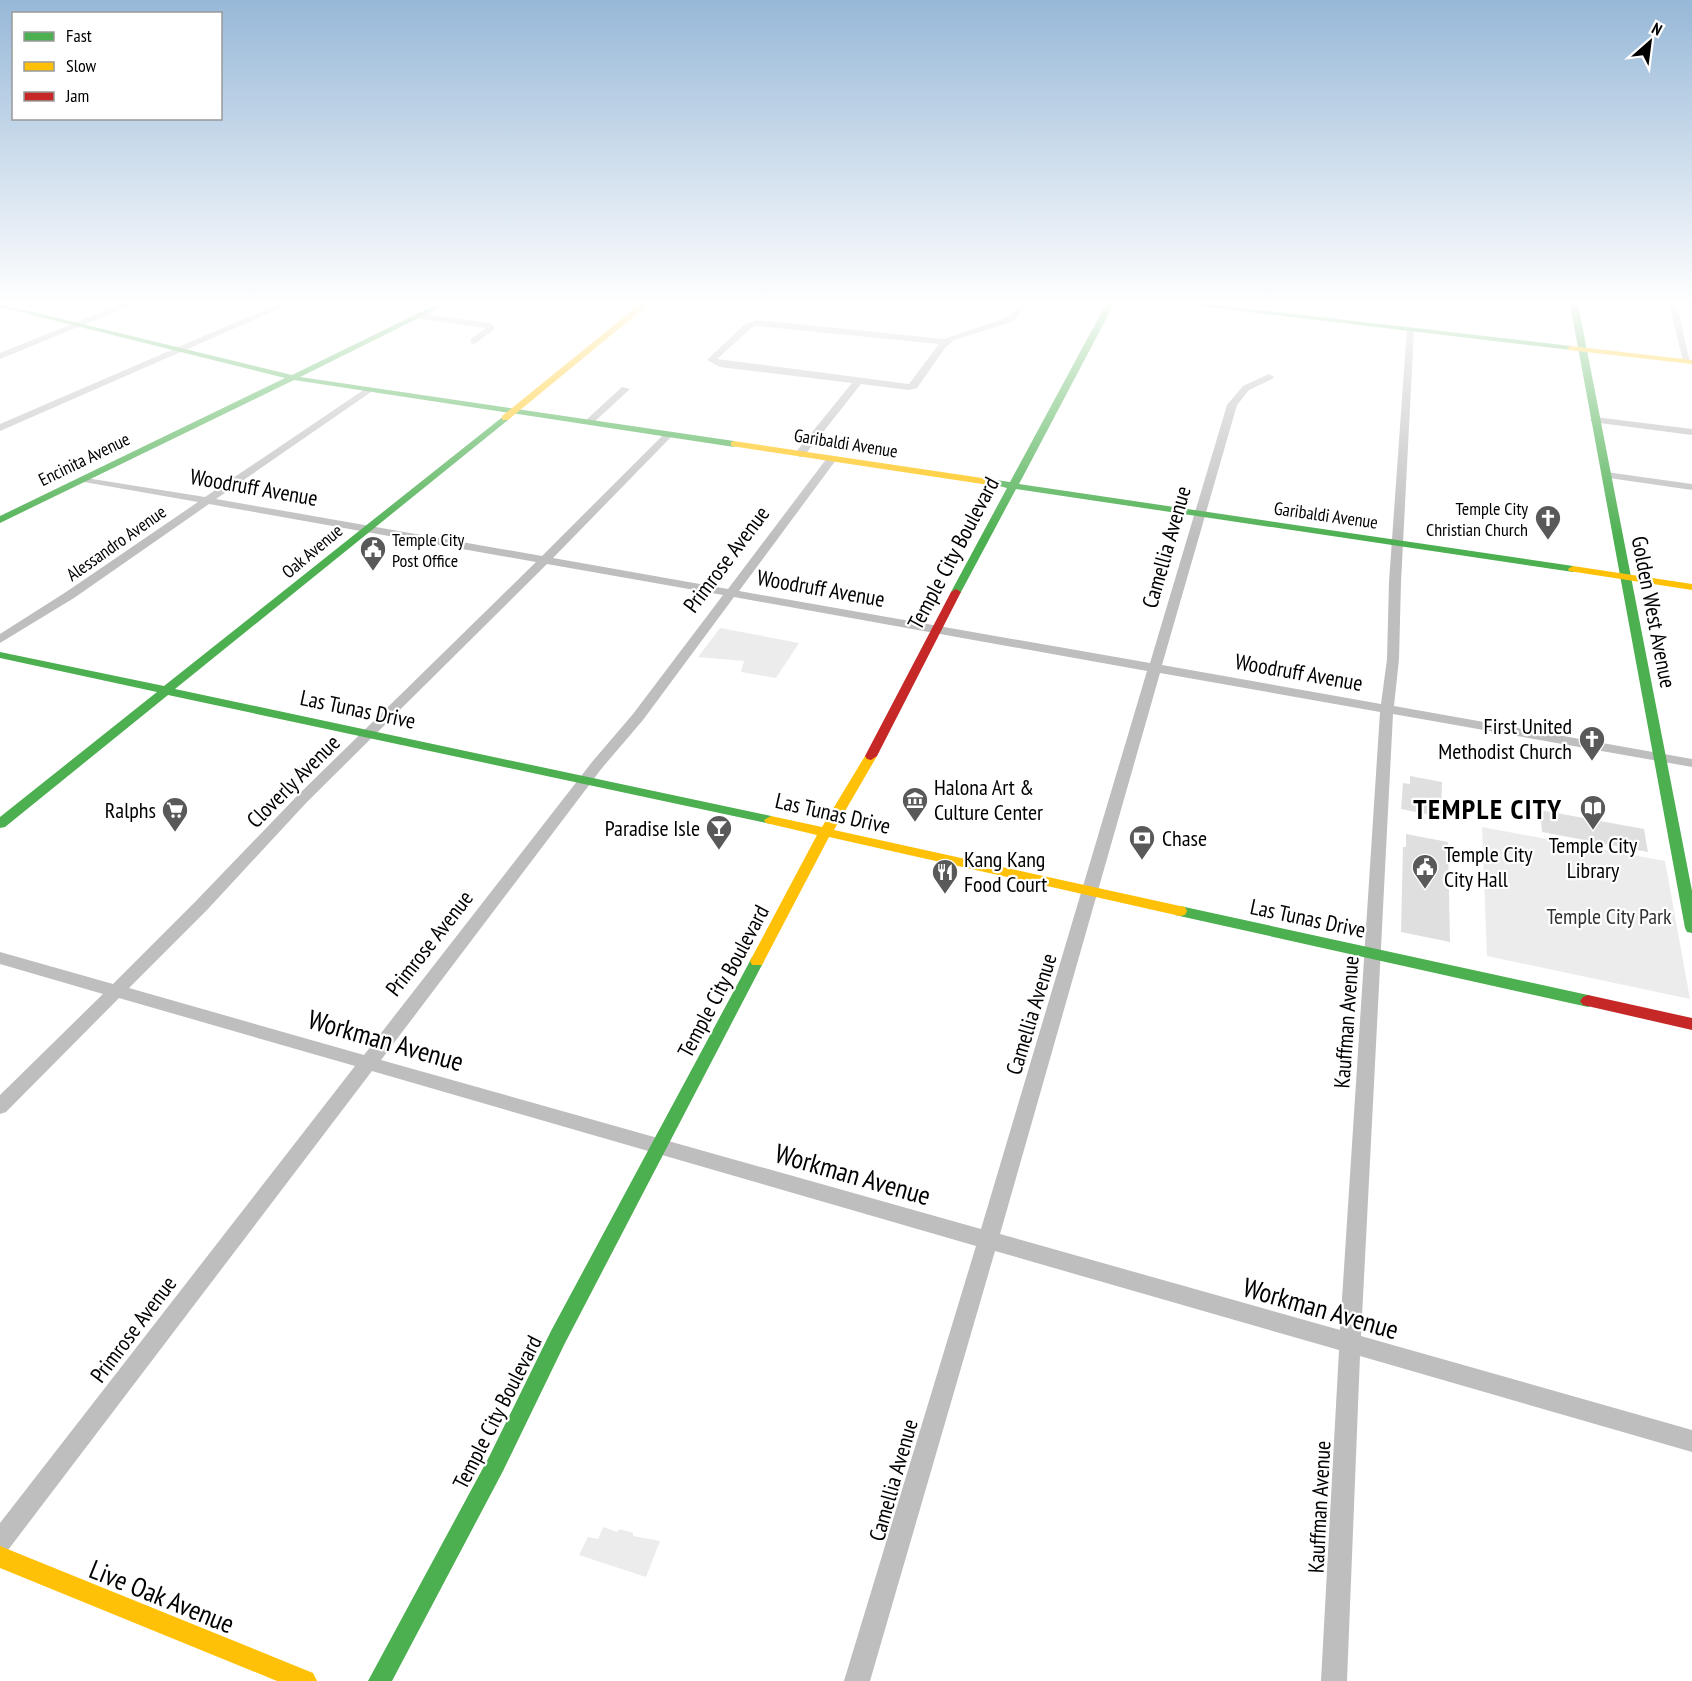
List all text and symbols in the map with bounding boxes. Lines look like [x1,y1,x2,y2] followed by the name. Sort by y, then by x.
[12,12,222,120] legend
[1620,12,1680,72] north arrow
[1649,18,1666,40] text: N
[66,24,92,47] text: Fast
[66,54,97,77] text: Slow
[65,84,89,107] text: Jam
[793,423,899,463] street label: Garibaldi Avenue
[35,427,133,491] street label: Encinita Avenue
[188,462,320,512] street label: Woodruff Avenue
[901,472,1005,634] street label: Temple City Boulevard
[1135,483,1197,611] street label: Camellia Avenue
[1273,496,1379,534] street label: Garibaldi Avenue
[1426,497,1528,541] place label: Temple City Christian Church
[62,500,170,586] street label: Alessandro Avenue
[677,500,775,618] street label: Primrose Avenue
[1533,503,1563,541] church icon: Temple City Christian Church
[277,519,347,583] street label: Oak Avenue
[392,528,465,572] place label: Temple City Post Office
[358,534,388,572] public building icon: Temple City Post Office
[1626,534,1682,690] street label: Golden West Avenue
[755,563,887,613] street label: Woodruff Avenue
[1233,647,1365,697] street label: Woodruff Avenue
[298,683,418,735] street label: Las Tunas Drive
[1438,712,1572,765] place label: First United Methodist Church
[1577,724,1607,762] church icon: First United Methodist Church
[240,728,346,834] street label: Cloverly Avenue
[934,773,1043,826] place label: Halona Art & Culture Center
[900,785,930,823] museum icon: Halona Art & Culture Center
[773,786,893,840] street label: Las Tunas Drive
[1413,790,1563,827] district label: TEMPLE CITY
[1578,793,1608,831] library icon: Temple City Library
[160,795,190,833] supermarket icon: Ralphs
[105,796,156,824] place label: Ralphs
[704,813,734,851] bar icon: Paradise Isle
[605,814,700,842] place label: Paradise Isle
[1127,823,1157,861] bank icon: Chase
[1162,824,1207,852] place label: Chase
[1549,831,1638,884] place label: Temple City Library
[1444,840,1533,893] place label: Temple City City Hall
[964,845,1047,898] place label: Kang Kang Food Court
[1410,852,1440,890] public building icon: Temple City City Hall
[930,857,960,895] restaurant icon: Kang Kang Food Court
[379,885,479,1001] street label: Primrose Avenue
[1248,892,1368,944] street label: Las Tunas Drive
[671,900,775,1062] street label: Temple City Boulevard
[1546,902,1672,930] park label: Temple City Park
[999,950,1063,1078] street label: Camellia Avenue
[1327,955,1365,1089] street label: Kauffman Avenue
[304,1002,468,1078] street label: Workman Avenue
[771,1136,935,1212] street label: Workman Avenue
[84,1270,182,1388] street label: Primrose Avenue
[1239,1270,1403,1346] street label: Workman Avenue
[446,1331,548,1493] street label: Temple City Boulevard
[862,1416,924,1544] street label: Camellia Avenue
[1302,1440,1336,1574] street label: Kauffman Avenue
[85,1552,239,1640] street label: Live Oak Avenue

